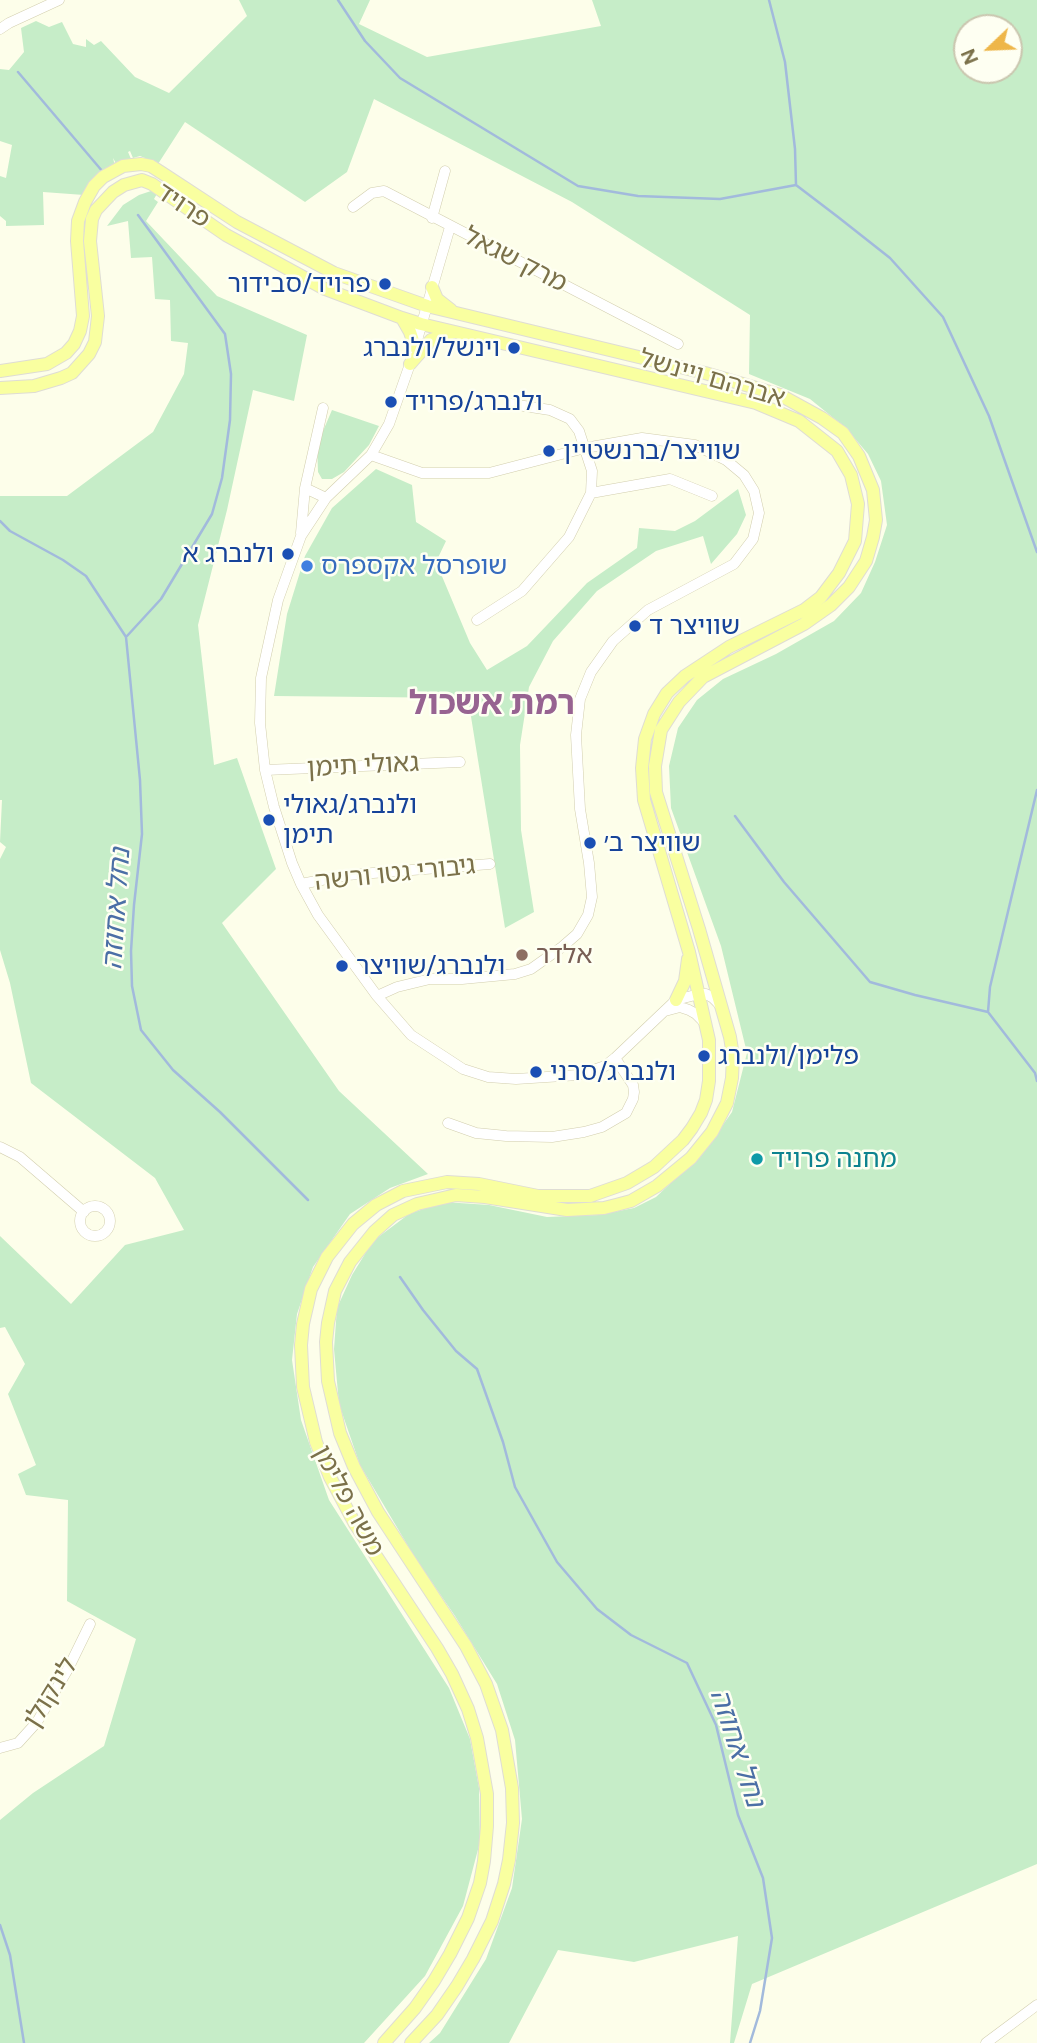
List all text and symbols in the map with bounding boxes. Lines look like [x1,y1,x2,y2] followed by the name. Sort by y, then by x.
[953,14,1023,84] north arrow
[957,45,984,68] text: N
[150,177,216,235] street label: פרויד
[458,221,572,299] street label: מרק שגאל
[228,268,371,300] place label: פרויד/סבידור
[377,276,393,292] marker: פרויד/סבידור
[363,332,500,364] place label: וינשל/ולנברג
[506,340,522,356] marker: וינשל/ולנברג
[635,343,789,415] street label: אברהם ויינשל
[405,386,543,418] place label: ולנברג/פרויד
[383,394,399,410] marker: ולנברג/פרויד
[563,435,740,467] place label: שוויצר/ברנשטיין
[541,443,557,459] marker: שוויצר/ברנשטיין
[182,538,274,570] place label: ולנברג א
[280,546,296,562] marker: ולנברג א
[321,550,507,582] place label: שופרסל אקספרס
[299,558,315,574] marker: שופרסל אקספרס
[649,610,740,642] place label: שוויצר ד
[627,618,643,634] marker: שוויצר ד
[409,684,575,724] district label: רמת אשכול
[306,747,420,785] street label: גאולי תימן
[283,789,417,850] place label: ולנברג/גאולי תימן
[261,812,277,828] marker: ולנברג/גאולי תימן
[604,827,700,859] place label: שוויצר ב׳
[582,835,598,851] marker: שוויצר ב׳
[96,847,138,971] water label: נחל אחוזה
[313,850,477,898] street label: גיבורי גטו ורשה
[536,939,593,971] place label: אלדר
[514,947,530,963] marker: אלדר
[356,950,505,982] place label: ולנברג/שוויצר
[334,958,350,974] marker: ולנברג/שוויצר
[718,1040,859,1072] place label: פלימן/ולנברג
[696,1048,712,1064] marker: פלימן/ולנברג
[550,1056,676,1088] place label: ולנברג/סרני
[528,1064,544,1080] marker: ולנברג/סרני
[771,1143,897,1175] place label: מחנה פרויד
[749,1151,765,1167] marker: מחנה פרויד
[306,1440,390,1562] street label: משה פלימן
[17,1652,85,1734] street label: לינקולן
[702,1685,772,1811] water label: נחל אחוזה

